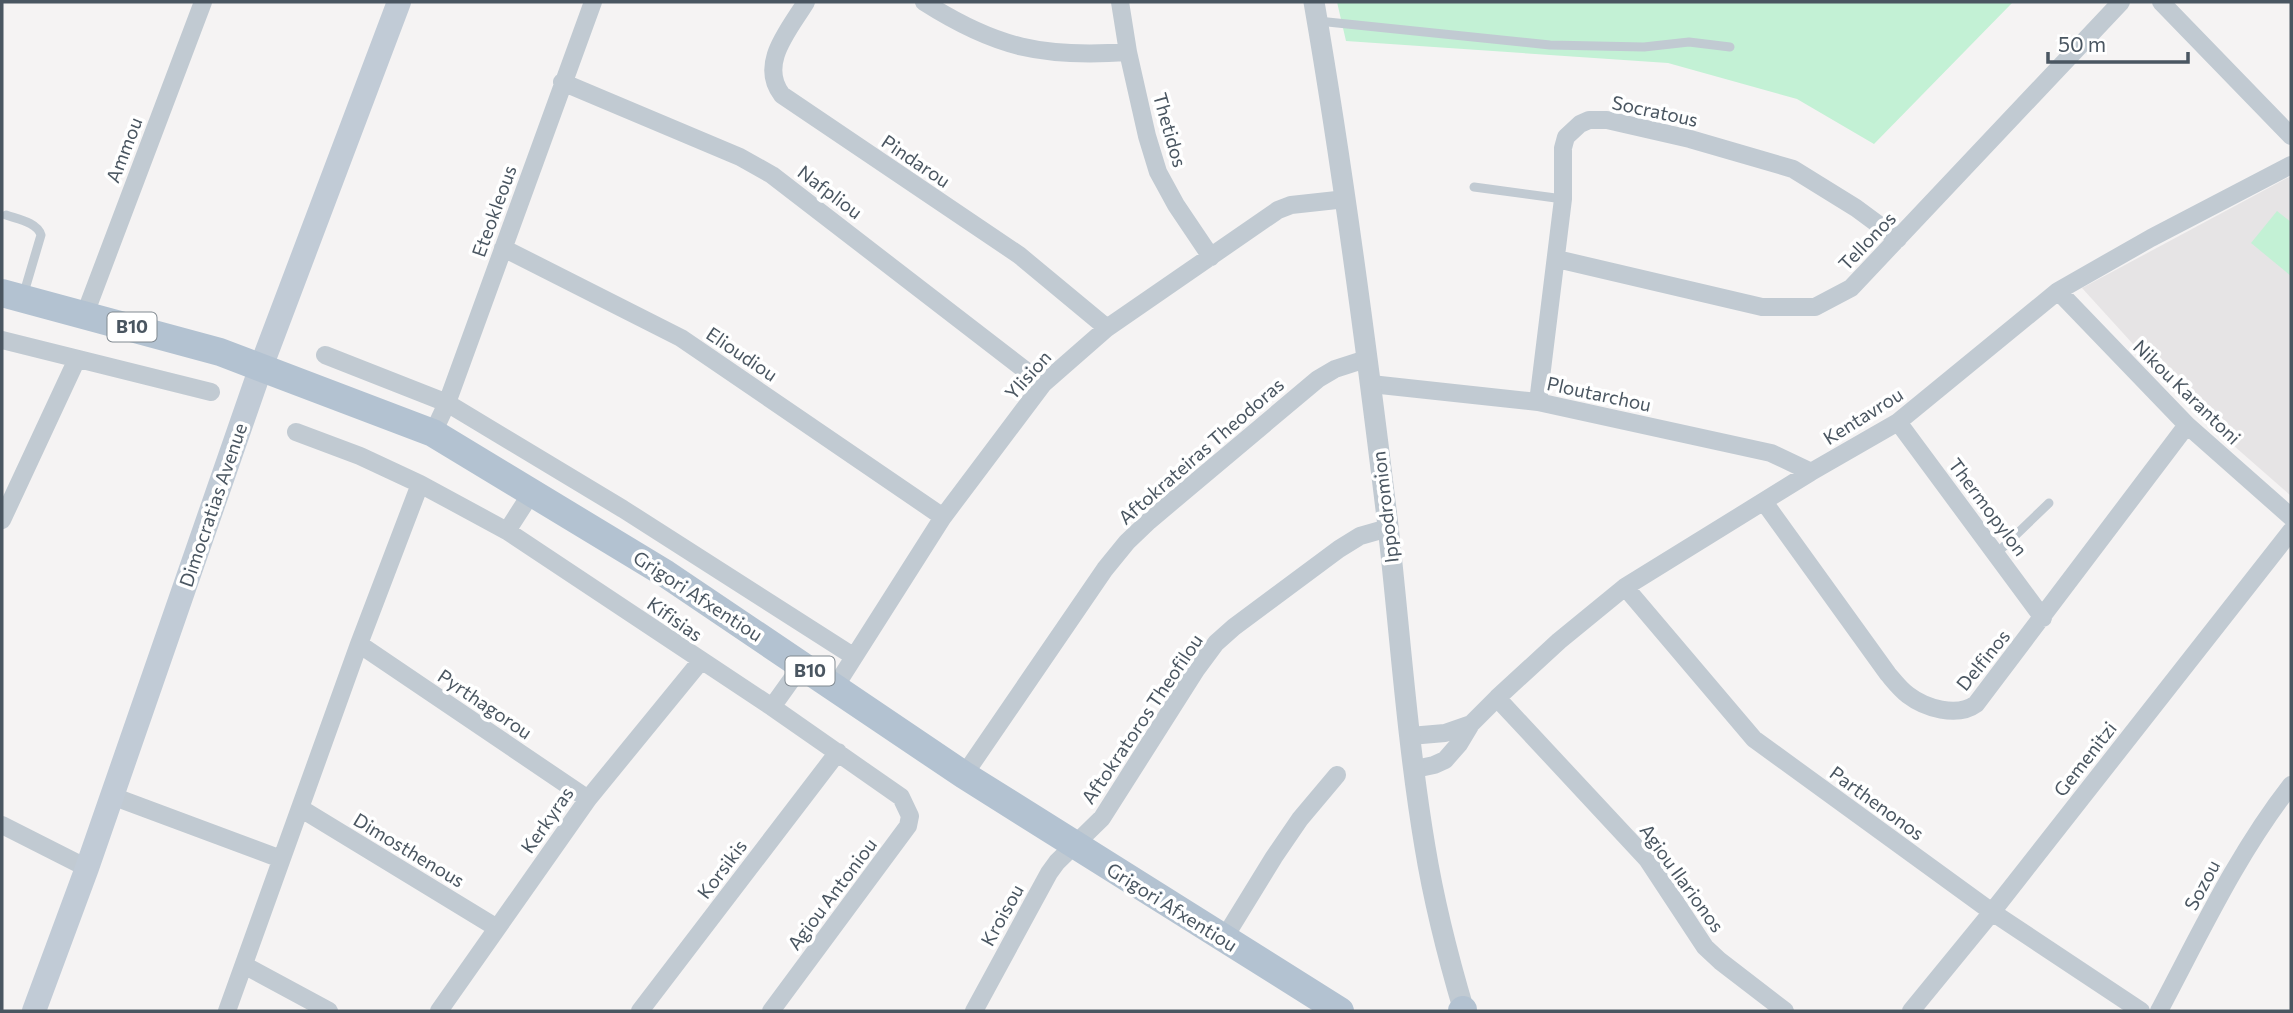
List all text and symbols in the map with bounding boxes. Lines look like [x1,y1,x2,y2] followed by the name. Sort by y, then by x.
[2048,21,2188,65] scale bar
[2058,31,2106,56] text: 50 m
[1149,90,1192,170] street label: Thetidos
[1610,90,1700,131] street label: Socratous
[101,114,146,186] street label: Ammou
[878,129,955,192] street label: Pindarou
[794,160,867,223] street label: Nafpliou
[466,162,521,260] street label: Eteokleous
[1833,207,1900,275] street label: Tellonos
[108,312,156,342] road number: B10
[702,321,782,386] street label: Elioudiou
[2129,335,2246,449] street label: Nikou Karantoni
[1000,345,1056,404] street label: Ylision
[1545,371,1653,416] street label: Ploutarchou
[1113,372,1288,529] street label: Aftokrateiras Theodoras
[1819,382,1907,449] street label: Kentavrou
[174,420,251,590] street label: Dimocratias Avenue
[1366,450,1403,564] street label: Ippodromion
[1944,453,2033,560] street label: Thermopylon
[629,545,767,646] street label: Grigori Afxentiou
[643,591,707,646] street label: Kifisias
[1951,624,2014,695] street label: Delfinos
[1076,629,1207,808] street label: Aftokratoros Theofilou
[786,656,834,686] road number: B10
[434,664,537,743] street label: Pyrthagorou
[2048,717,2121,801] street label: Gemenitzi
[1826,761,1929,845] street label: Parthenonos
[515,782,578,857] street label: Kerkyras
[350,807,469,892] street label: Dimosthenous
[1635,819,1729,936] street label: Agiou Ilarionos
[782,833,881,954] street label: Agiou Antoniou
[692,835,751,903] street label: Korsikis
[2179,856,2224,914] street label: Sozou
[1103,857,1242,956] street label: Grigori Afxentiou
[975,880,1028,950] street label: Kroisou

